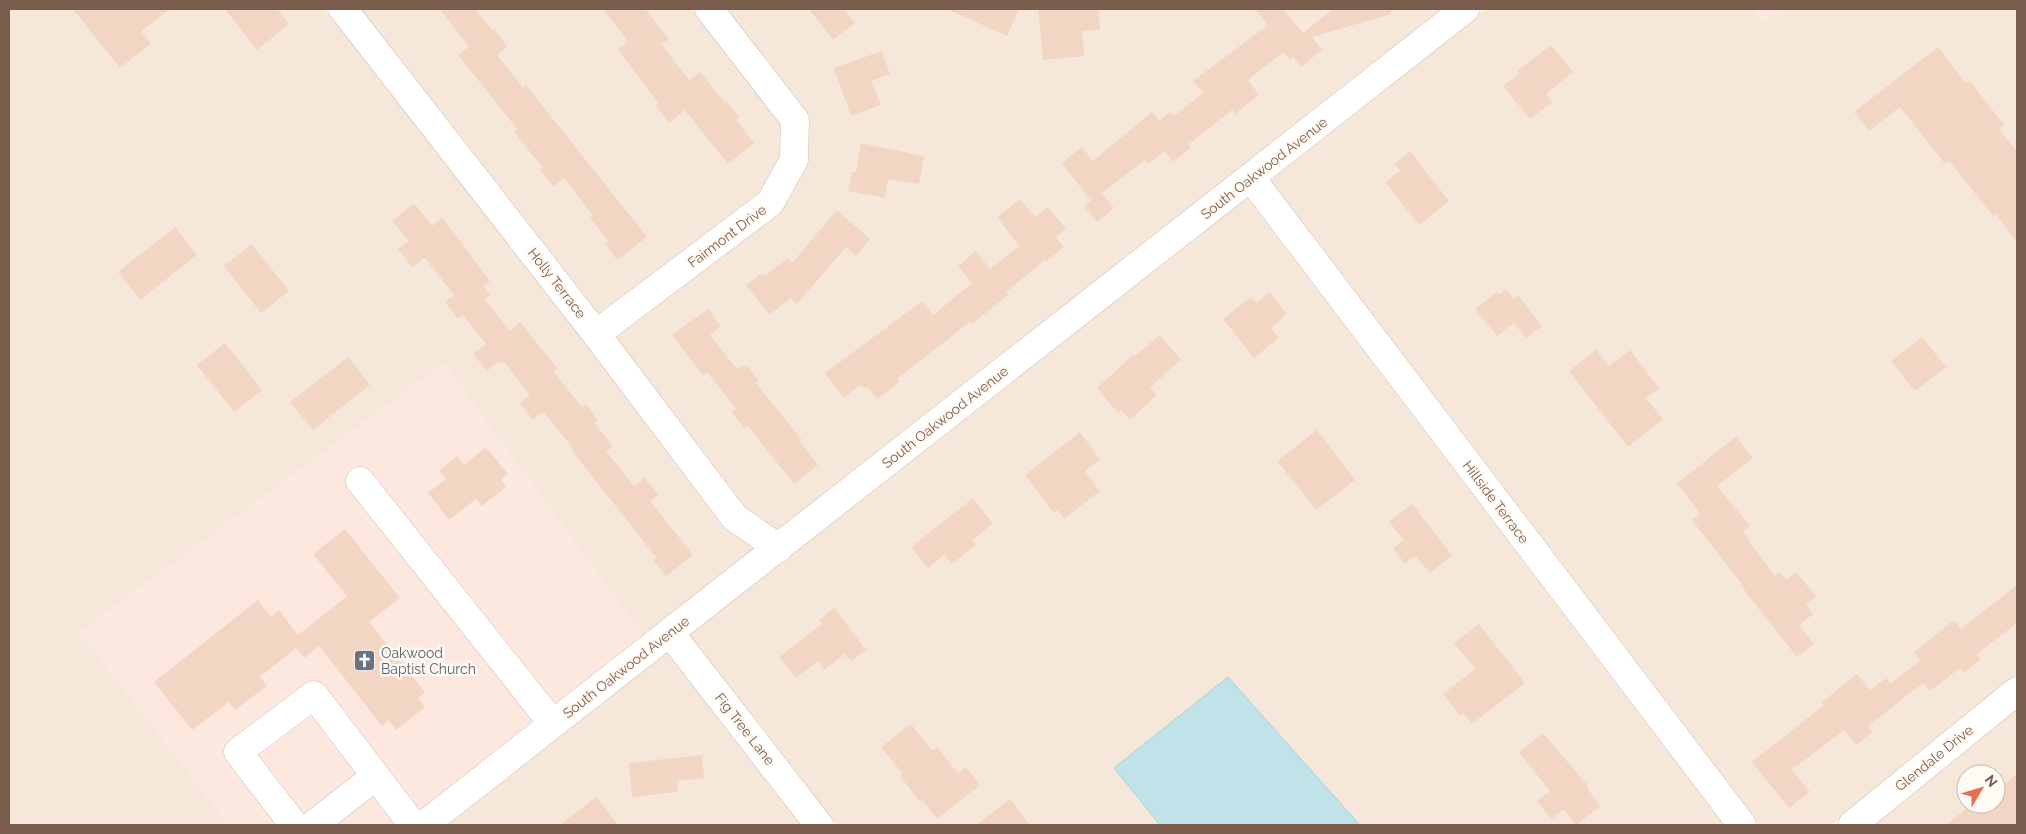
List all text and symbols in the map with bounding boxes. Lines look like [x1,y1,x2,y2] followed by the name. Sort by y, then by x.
[1198,114,1330,222] street label: South Oakwood Avenue
[685,201,769,271] street label: Fairmont Drive
[525,245,589,321] street label: Holly Terrace
[879,363,1011,471] street label: South Oakwood Avenue
[1460,458,1532,546] street label: Hillside Terrace
[560,613,692,721] street label: South Oakwood Avenue
[381,645,476,677] place label: Oakwood Baptist Church
[353,649,377,673] church icon: Oakwood Baptist Church
[712,690,778,768] street label: Fig Tree Lane
[1892,722,1976,794] street label: Glendale Drive
[1956,764,2006,814] north arrow
[1982,772,2001,790] text: N

